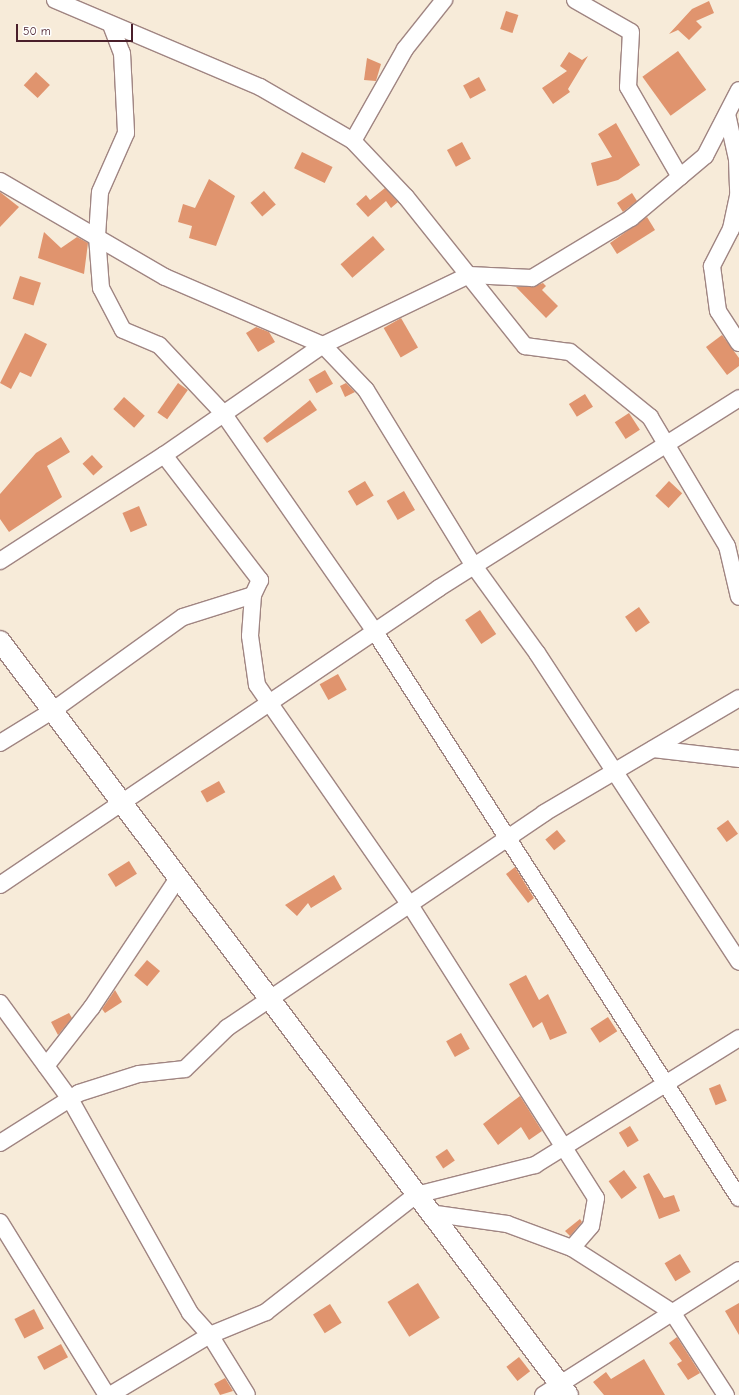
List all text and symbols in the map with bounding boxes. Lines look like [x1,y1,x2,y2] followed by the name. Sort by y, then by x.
[18,16,135,42] scale bar
[23,24,51,38] text: 50 m

